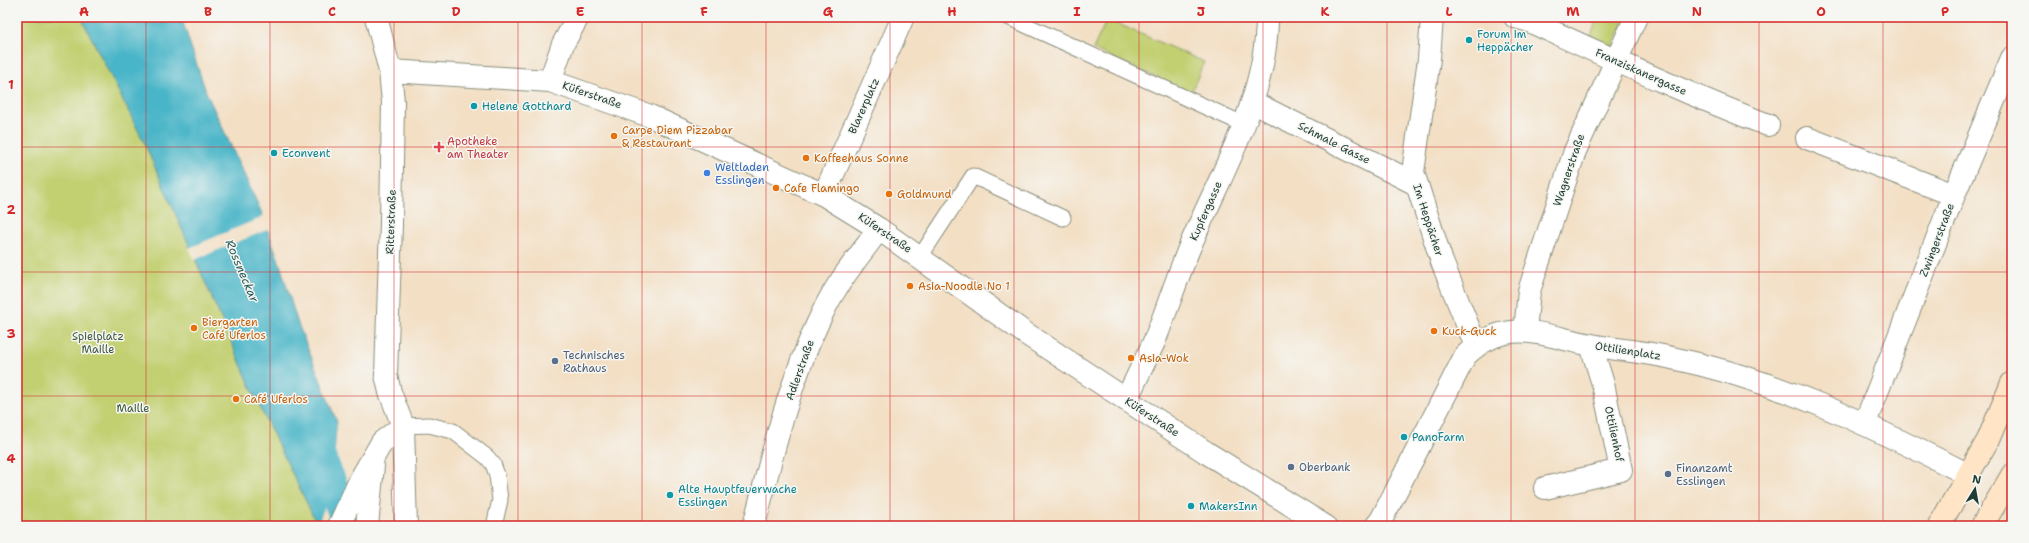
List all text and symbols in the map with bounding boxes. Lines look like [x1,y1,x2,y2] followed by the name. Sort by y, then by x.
[79,3,89,20] text: A
[204,3,212,20] text: B
[328,3,336,20] text: C
[451,3,461,20] text: D
[576,3,585,20] text: E
[700,3,708,20] text: F
[823,3,834,20] text: G
[947,3,957,20] text: H
[1073,3,1081,20] text: I
[1197,3,1205,20] text: J
[1321,3,1330,20] text: K
[1445,3,1453,20] text: L
[1566,3,1580,20] text: M
[1692,3,1702,20] text: N
[1816,3,1826,20] text: O
[1941,3,1949,20] text: P
[1477,27,1534,55] place label: Forum im Heppächer
[1464,35,1474,45] marker: Forum im Heppächer
[1593,45,1689,99] street label: Franziskanergasse
[8,76,14,93] text: 1
[845,76,883,136] street label: Blarerplatz
[560,78,624,112] street label: Küferstraße
[482,99,571,114] place label: Helene Gotthard
[469,101,479,111] marker: Helene Gotthard
[1295,118,1373,168] street label: Schmale Gasse
[622,123,733,151] place label: Carpe Diem Pizzabar & Restaurant
[609,131,619,141] marker: Carpe Diem Pizzabar & Restaurant
[1550,132,1588,208] street label: Wagnerstraße
[447,134,509,162] place label: Apotheke am Theater
[434,142,444,152] marker: Apotheke am Theater
[282,146,331,161] place label: Econvent
[269,148,279,158] marker: Econvent
[814,151,909,166] place label: Kaffeehaus Sonne
[801,153,811,163] marker: Kaffeehaus Sonne
[715,160,769,188] place label: Weltladen Esslingen
[702,168,712,178] marker: Weltladen Esslingen
[1186,179,1226,243] street label: Kupfergasse
[784,181,860,196] place label: Cafe Flamingo
[1409,182,1447,258] street label: Im Heppächer
[771,183,781,193] marker: Cafe Flamingo
[897,187,951,202] place label: Goldmund
[382,189,400,255] street label: Ritterstraße
[884,189,894,199] marker: Goldmund
[6,201,16,218] text: 2
[1916,201,1958,279] street label: Zwingerstraße
[855,209,915,257] street label: Küferstraße
[222,237,263,305] water label: Rossneckar
[918,279,1010,294] place label: Asia-Noodle No 1
[905,281,915,291] marker: Asia-Noodle No 1
[202,315,266,343] place label: Biergarten Café Uferlos
[189,323,199,333] marker: Biergarten Café Uferlos
[1442,324,1497,339] place label: Kuck-Guck
[6,325,16,342] text: 3
[1429,326,1439,336] marker: Kuck-Guck
[72,329,124,357] park label: Spielplatz Maille
[782,338,818,402] street label: Adlerstraße
[1594,338,1662,364] street label: Ottilienplatz
[563,348,625,376] place label: Technisches Rathaus
[1139,351,1189,366] place label: Asia-Wok
[1126,353,1136,363] marker: Asia-Wok
[550,356,560,366] marker: Technisches Rathaus
[244,392,308,407] place label: Café Uferlos
[231,394,241,404] marker: Café Uferlos
[1122,394,1182,440] street label: Küferstraße
[116,401,150,416] park label: Maille
[1601,405,1627,464] street label: Ottilienhof
[1412,430,1465,445] place label: PanoFarm
[1399,432,1409,442] marker: PanoFarm
[6,450,16,467] text: 4
[1299,460,1351,475] place label: Oberbank
[1676,461,1733,489] place label: Finanzamt Esslingen
[1286,462,1296,472] marker: Oberbank
[1663,469,1673,479] marker: Finanzamt Esslingen
[1955,469,1995,509] north arrow
[1971,471,1983,488] text: N
[678,482,797,510] place label: Alte Hauptfeuerwache Esslingen
[665,490,675,500] marker: Alte Hauptfeuerwache Esslingen
[1199,499,1258,514] place label: MakersInn
[1186,501,1196,511] marker: MakersInn

